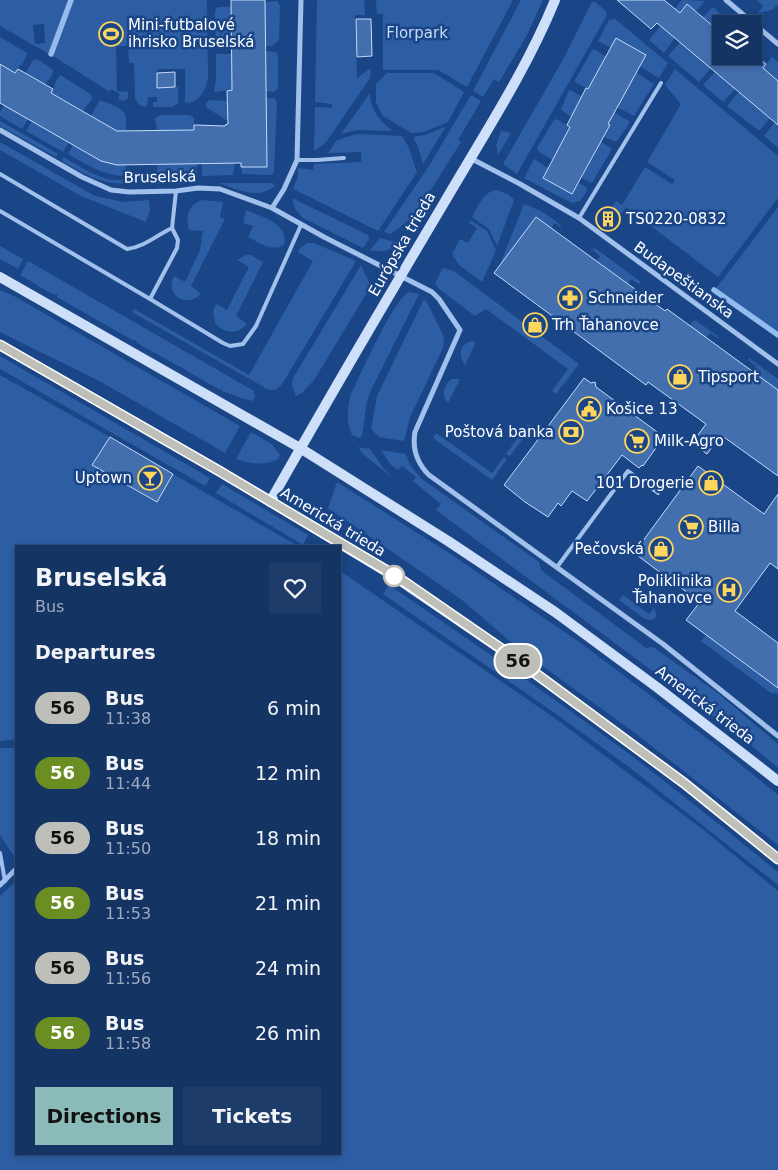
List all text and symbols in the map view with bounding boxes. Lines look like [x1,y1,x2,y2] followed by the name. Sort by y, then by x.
[712,15,762,65] map controls
[712,15,762,65] button: layers
[128,16,255,51] place label: Mini-futbalové ihrisko Bruselská
[98,21,124,47] sports icon: Mini-futbalové ihrisko Bruselská
[386,24,448,42] park label: Florpark
[124,167,196,187] street label: Bruselská
[365,188,439,300] street label: Európska trieda
[595,206,621,232] building icon: TS0220-0832
[625,210,726,228] place label: TS0220-0832
[630,238,738,322] street label: Budapeštianska
[557,285,583,311] pharmacy icon: Schneider
[588,289,664,307] place label: Schneider
[522,312,548,338] shop icon: Trh Ťahanovce
[551,315,659,334] place label: Trh Ťahanovce
[667,364,693,390] shop icon: Tipsport
[697,368,759,386] place label: Tipsport
[576,396,602,422] public building icon: Košice 13
[606,400,678,418] place label: Košice 13
[558,419,584,445] bank icon: Poštová banka
[445,423,554,441] place label: Poštová banka
[624,428,650,454] supermarket icon: Milk-Agro
[654,432,724,450] place label: Milk-Agro
[137,465,163,491] bar icon: Uptown
[75,469,132,487] place label: Uptown
[698,470,724,496] shop icon: 101 Drogerie
[596,474,694,492] place label: 101 Drogerie
[277,484,389,560] street label: Americká trieda
[678,514,704,540] supermarket icon: Billa
[708,518,740,536] place label: Billa
[648,536,674,562] shop icon: Pečovská
[575,540,644,558] place label: Pečovská
[269,562,321,614] button: heart
[35,564,167,592] text: Bruselská
[383,565,405,587] unlabelled marker
[631,572,712,607] place label: Poliklinika Ťahanovce
[716,577,742,603] hospital icon: Poliklinika Ťahanovce
[35,597,64,616] text: Bus
[35,641,156,663] text: Departures
[496,645,540,677] line badge: 56
[505,650,531,671] text: 56
[652,662,758,748] street label: Americká trieda
[105,687,144,709] text: Bus
[50,697,75,718] text: 56
[267,697,321,719] text: 6 min
[105,709,151,728] text: 11:38
[105,752,144,774] text: Bus
[50,762,75,783] text: 56
[255,762,321,784] text: 12 min
[105,774,151,793] text: 11:44
[105,817,144,839] text: Bus
[50,827,75,848] text: 56
[255,827,321,849] text: 18 min
[105,839,151,858] text: 11:50
[105,882,144,904] text: Bus
[50,892,75,913] text: 56
[255,892,321,914] text: 21 min
[105,904,151,923] text: 11:53
[105,947,144,969] text: Bus
[50,957,75,978] text: 56
[255,957,321,979] text: 24 min
[105,969,151,988] text: 11:56
[105,1012,144,1034] text: Bus
[50,1022,75,1043] text: 56
[255,1022,321,1044] text: 26 min
[105,1034,151,1053] text: 11:58
[35,1087,173,1145] button: Directions
[183,1087,321,1145] button: Tickets

